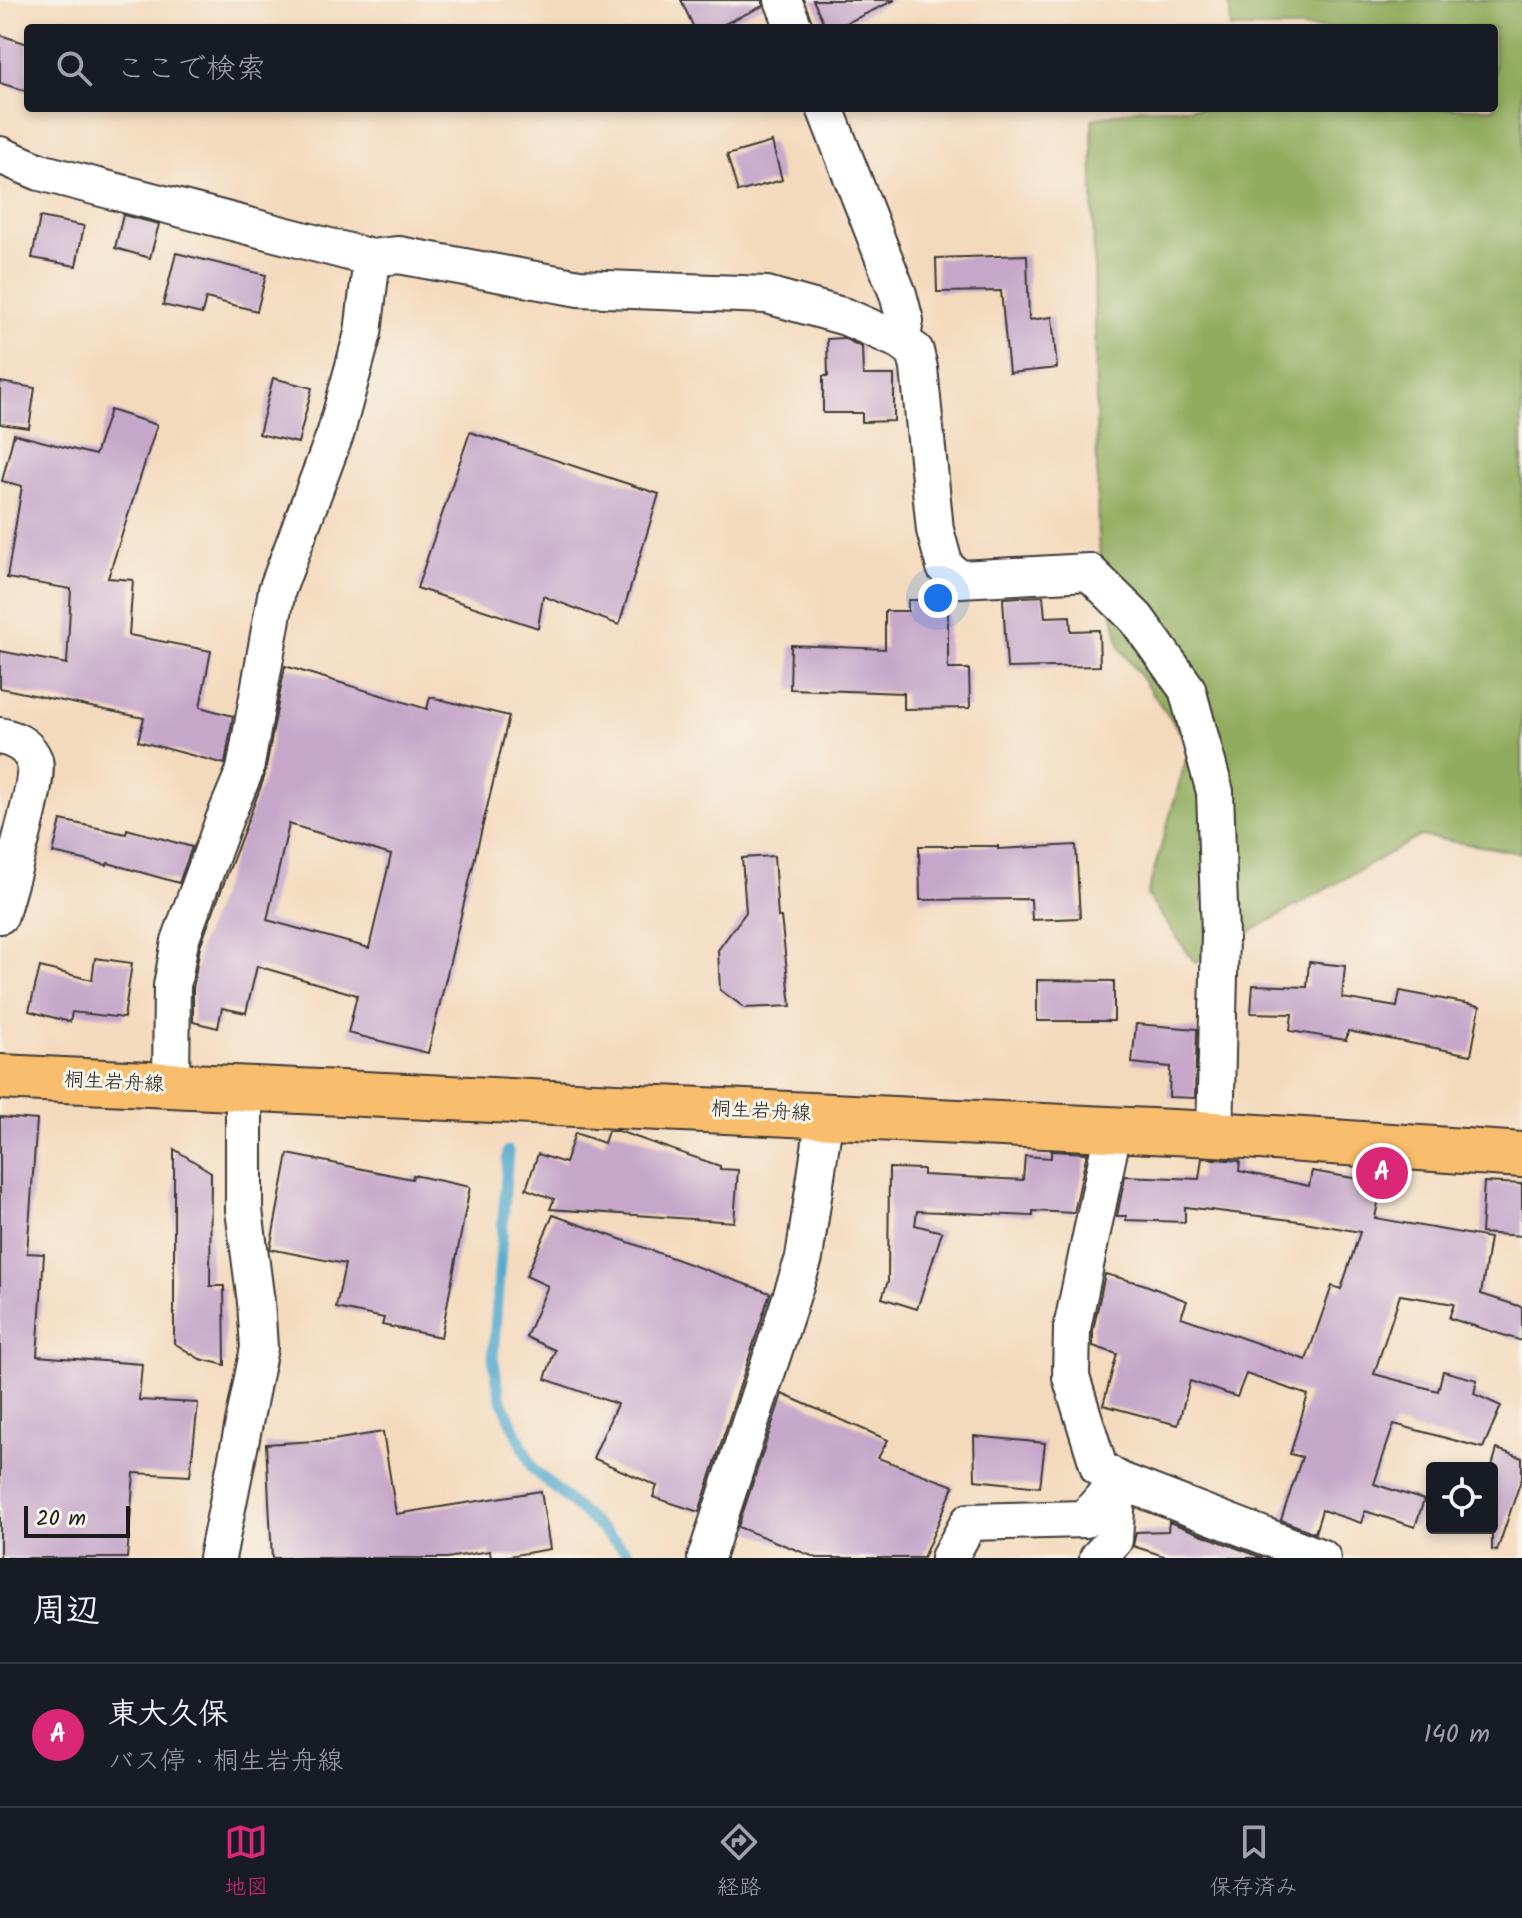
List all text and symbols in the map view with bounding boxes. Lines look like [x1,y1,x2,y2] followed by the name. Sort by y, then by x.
[24,24,1498,112] search box
[52,46,96,90] icon: search
[116,46,266,94] text: ここで検索
[918,578,958,618] your location
[63,1064,165,1102] street label: 桐生岩舟線
[710,1093,812,1131] street label: 桐生岩舟線
[1356,1143,1408,1203] pin: A
[1426,1462,1498,1534] map controls
[1426,1462,1498,1534] button: locate
[24,1502,130,1538] scale bar
[36,1502,86,1537] text: 20 m
[32,1585,100,1639] text: 周辺
[108,1691,228,1739] text: 東大久保
[50,1714,66,1756] text: A
[1423,1714,1490,1756] text: 140 m
[108,1741,343,1783] text: バス停 · 桐生岩舟線
[224,1820,268,1906] tab: 地図
[717,1820,761,1906] tab: 経路
[1210,1820,1298,1906] tab: 保存済み

